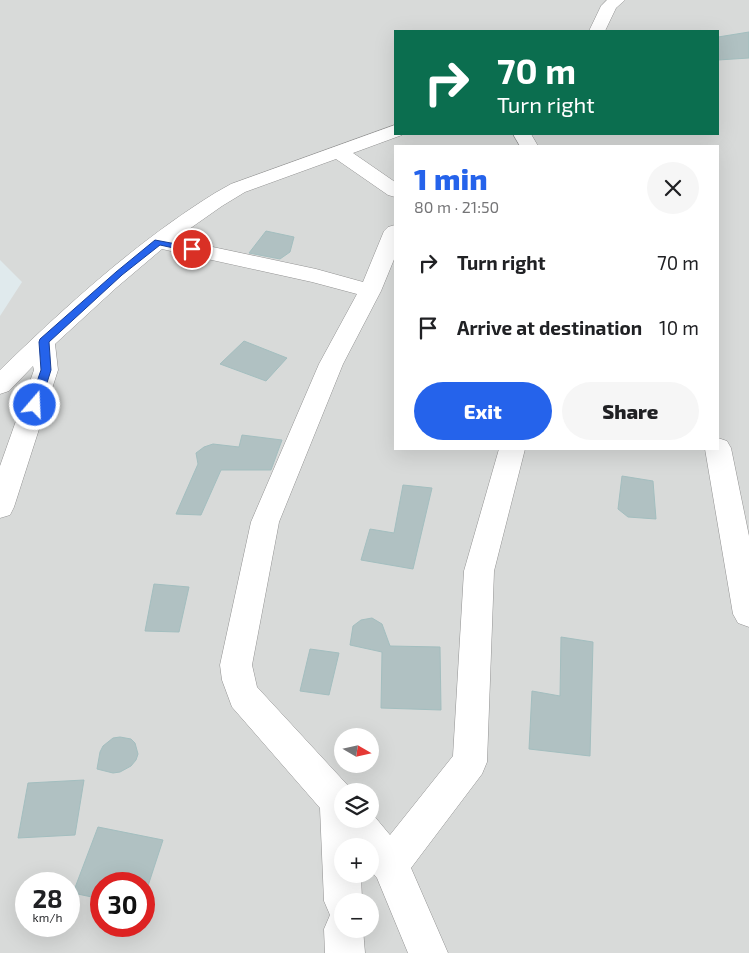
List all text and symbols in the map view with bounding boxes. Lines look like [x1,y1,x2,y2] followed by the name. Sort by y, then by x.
[497,49,576,91] text: 70 m
[414,50,479,115] icon: right
[497,91,595,117] text: Turn right
[414,160,488,196] text: 1 min
[647,162,699,214] button: close
[414,197,499,216] text: 80 m · 21:50
[171,228,213,270] pin
[178,235,206,263] icon: arrive
[414,249,442,277] icon: right
[457,251,545,274] text: Turn right
[657,251,699,274] text: 70 m
[414,314,442,342] icon: arrive
[457,316,642,339] text: Arrive at destination
[659,316,699,339] text: 10 m
[8.0,378,60.0,430] position arrow
[414,382,552,440] button: Exit
[562,382,699,440] button: Share
[334,728,379,772] north arrow
[334,728,379,938] map controls
[334,783,379,828] button: layers
[334,838,379,883] button: +
[90,872,155,937] speed limit sign: 30
[32,883,63,913] text: 28
[334,893,379,938] button: −
[33,910,62,924] text: km/h

